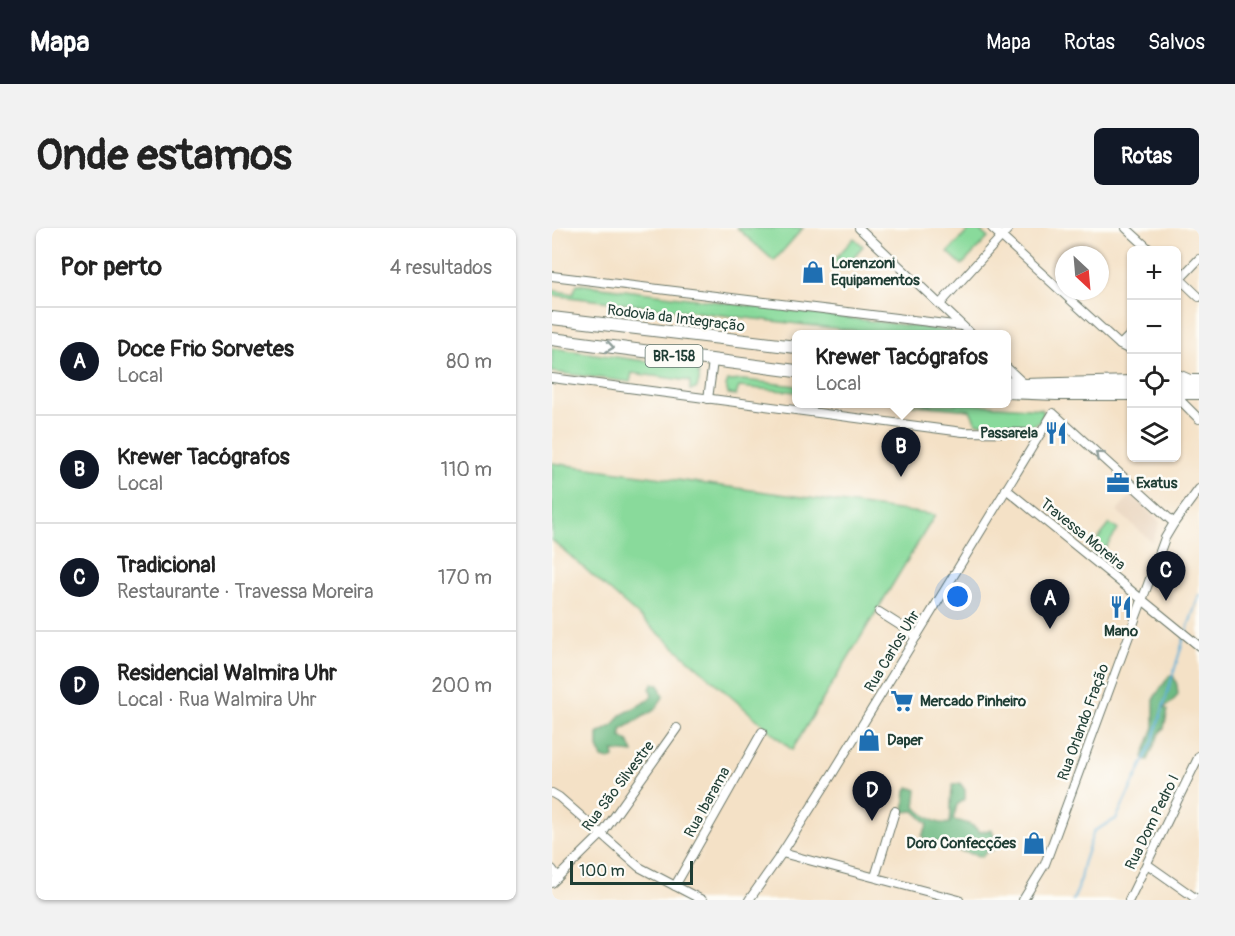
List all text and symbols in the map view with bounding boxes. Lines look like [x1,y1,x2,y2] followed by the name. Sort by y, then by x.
[30,25,89,60] text: Mapa
[986,29,1031,56] text: Mapa
[1064,29,1115,56] text: Rotas
[1148,29,1205,56] text: Salvos
[1094,128,1199,185] button: Rotas
[36,130,292,182] text: Onde estamos
[1055,246,1109,300] north arrow
[1127,246,1181,462] map controls
[1127,246,1181,300] button: +
[60,251,162,283] text: Por perto
[831,254,920,290] place label: Lorenzoni Equipamentos
[390,255,492,280] text: 4 resultados
[800,259,826,285] shop icon: Lorenzoni Equipamentos
[1127,300,1181,354] button: −
[606,301,746,336] street label: Rodovia da Integração
[792,330,1011,408] popup
[117,335,294,363] text: Doce Frio Sorvetes
[605,341,615,353] one-way arrow
[815,343,988,371] text: Krewer Tacógrafos
[646,345,702,367] road number: BR-158
[73,349,86,374] text: A
[446,349,492,374] text: 80 m
[1127,354,1181,408] button: locate
[117,363,163,388] text: Local
[815,371,861,396] text: Local
[1127,408,1181,462] button: layers
[1043,420,1069,446] restaurant icon: Passarela
[980,424,1038,443] place label: Passarela
[882,428,920,477] pin: B
[117,443,290,471] text: Krewer Tacógrafos
[1096,451,1106,462] one-way arrow
[74,457,85,482] text: B
[441,457,492,482] text: 110 m
[1105,470,1131,496] office icon: Exatus
[117,471,163,496] text: Local
[1136,474,1178,493] place label: Exatus
[1036,494,1129,575] street label: Travessa Moreira
[117,551,216,579] text: Tradicional
[1146,552,1186,601] pin: C
[73,565,86,590] text: C
[438,565,492,590] text: 170 m
[117,579,373,604] text: Restaurante · Travessa Moreira
[1030,580,1070,629] pin: A
[943,582,972,611] your location
[1108,594,1134,620] restaurant icon: Mano
[861,606,925,696] street label: Rua Carlos Uhr
[1104,622,1138,641] place label: Mano
[117,659,337,687] text: Residencial Walmira Uhr
[1053,661,1113,783] street label: Rua Orlando Fração
[73,673,86,698] text: D
[431,673,492,698] text: 200 m
[117,687,317,712] text: Local · Rua Walmira Uhr
[889,688,915,714] supermarket icon: Mercado Pinheiro
[920,692,1026,711] place label: Mercado Pinheiro
[856,727,882,753] shop icon: Daper
[887,731,924,750] place label: Daper
[578,737,659,835] street label: Rua São Silvestre
[680,764,735,841] street label: Rua Ibarama
[1121,771,1184,873] street label: Rua Dom Pedro I
[852,772,892,821] pin: D
[1021,830,1047,856] shop icon: Doro Confecções
[906,834,1016,853] place label: Doro Confecções
[570,858,693,886] scale bar
[579,861,625,881] text: 100 m

